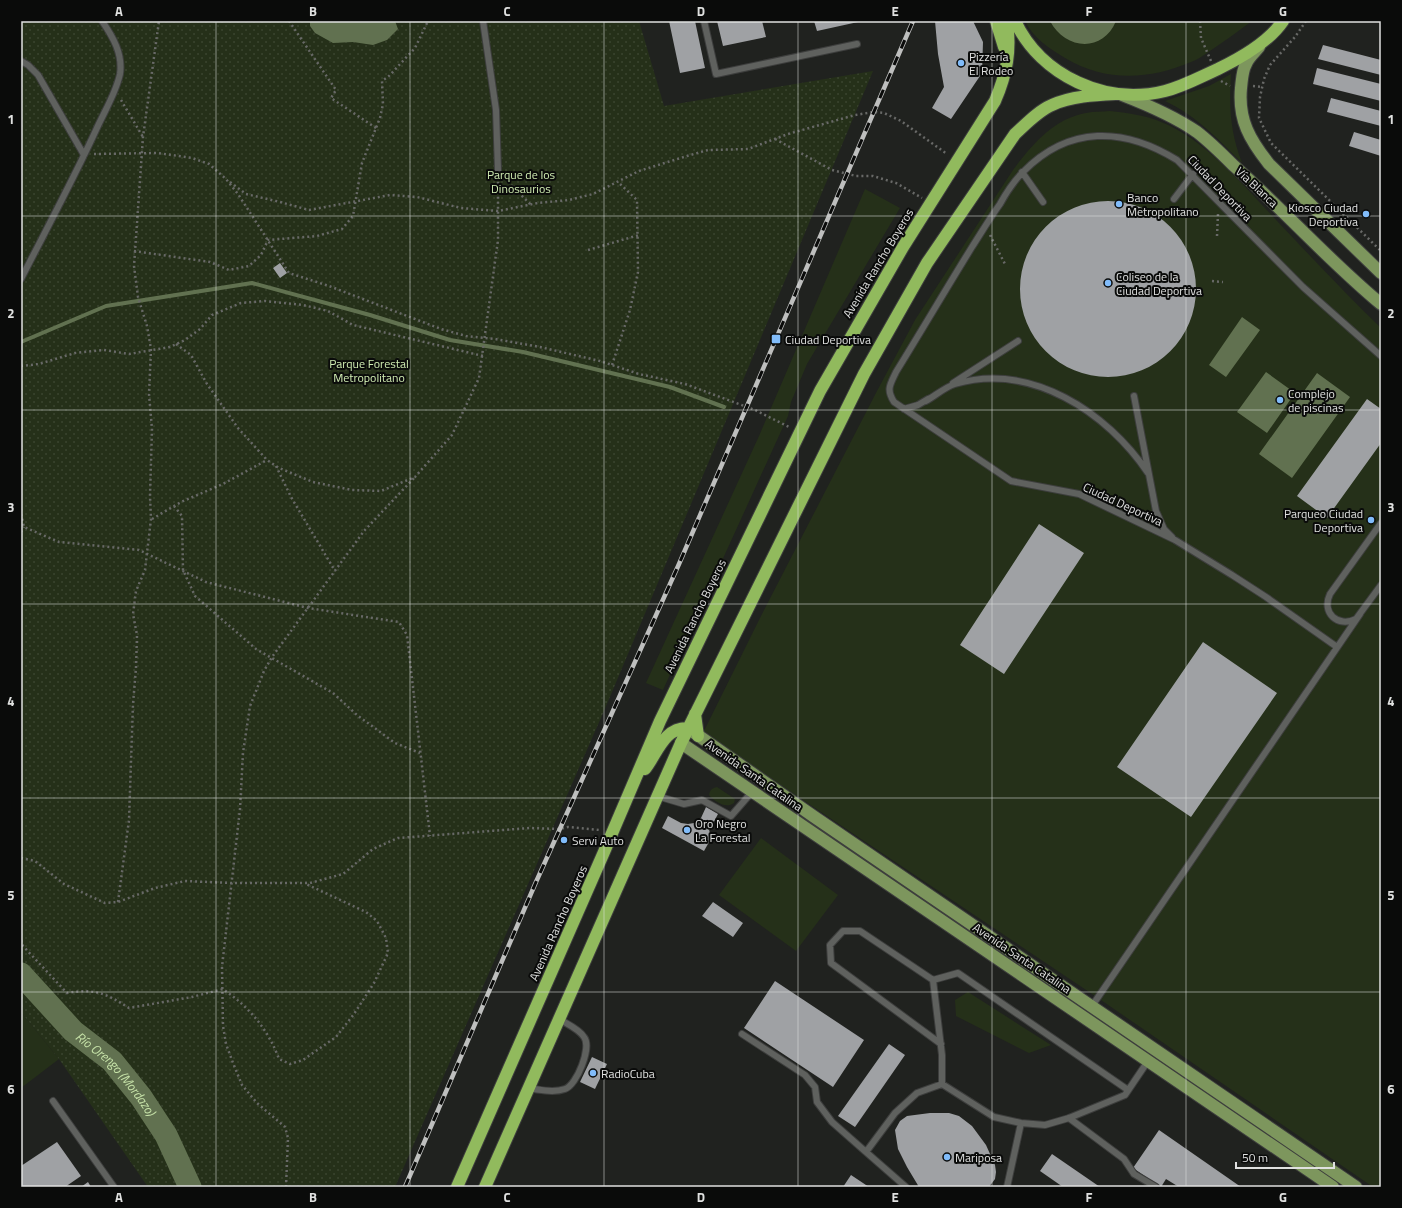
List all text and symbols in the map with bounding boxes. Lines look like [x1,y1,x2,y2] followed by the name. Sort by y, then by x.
[115,1,123,21] text: A
[309,1,317,21] text: B
[503,1,511,21] text: C
[697,1,705,21] text: D
[891,1,899,21] text: E
[1086,1,1093,21] text: F
[1279,1,1287,21] text: G
[969,47,1013,80] place label: Pizzería El Rodeo
[956,58,966,68] marker: Pizzería El Rodeo
[7,109,15,129] text: 1
[1387,109,1395,129] text: 1
[1183,150,1257,226] street label: Ciudad Deportiva
[1231,162,1283,212] street label: Vía Blanca
[487,165,556,198] park label: Parque de los Dinosaurios
[1127,188,1199,221] place label: Banco Metropolitano
[1288,198,1358,231] place label: Kiosco Ciudad Deportiva
[1114,199,1124,209] marker: Banco Metropolitano
[838,204,918,321] street label: Avenida Rancho Boyeros
[1361,209,1371,219] marker: Kiosco Ciudad Deportiva
[1116,267,1202,300] place label: Coliseo de la Ciudad Deportiva
[1103,278,1113,288] marker: Coliseo de la Ciudad Deportiva
[7,303,15,323] text: 2
[1387,303,1395,323] text: 2
[785,330,871,349] place label: Ciudad Deportiva
[770,333,782,345] marker: Ciudad Deportiva
[329,354,409,387] park label: Parque Forestal Metropolitano
[1288,384,1344,417] place label: Complejo de piscinas
[1275,395,1285,405] marker: Complejo de piscinas
[1080,477,1166,531] street label: Ciudad Deportiva
[7,497,15,517] text: 3
[1387,497,1395,517] text: 3
[1284,504,1363,537] place label: Parqueo Ciudad Deportiva
[1366,515,1376,525] marker: Parqueo Ciudad Deportiva
[659,555,731,676] street label: Avenida Rancho Boyeros
[7,691,15,711] text: 4
[1387,691,1395,711] text: 4
[701,734,807,816] street label: Avenida Santa Catalina
[695,814,751,847] place label: Oro Negro La Forestal
[682,825,692,835] marker: Oro Negro La Forestal
[572,831,624,850] place label: Servi Auto
[559,835,569,845] marker: Servi Auto
[524,862,592,984] street label: Avenida Rancho Boyeros
[7,885,15,905] text: 5
[1387,885,1395,905] text: 5
[969,918,1075,998] street label: Avenida Santa Catalina
[71,1027,161,1121] water label: Río Orengo (Mordazo)
[601,1064,655,1083] place label: RadioCuba
[588,1068,598,1078] marker: RadioCuba
[7,1079,15,1099] text: 6
[1387,1079,1395,1099] text: 6
[1236,1144,1334,1170] scale bar
[955,1148,1002,1167] place label: Mariposa
[1242,1148,1268,1167] text: 50 m
[942,1152,952,1162] marker: Mariposa
[115,1187,123,1207] text: A
[309,1187,317,1207] text: B
[503,1187,511,1207] text: C
[697,1187,705,1207] text: D
[891,1187,899,1207] text: E
[1086,1187,1093,1207] text: F
[1279,1187,1287,1207] text: G

